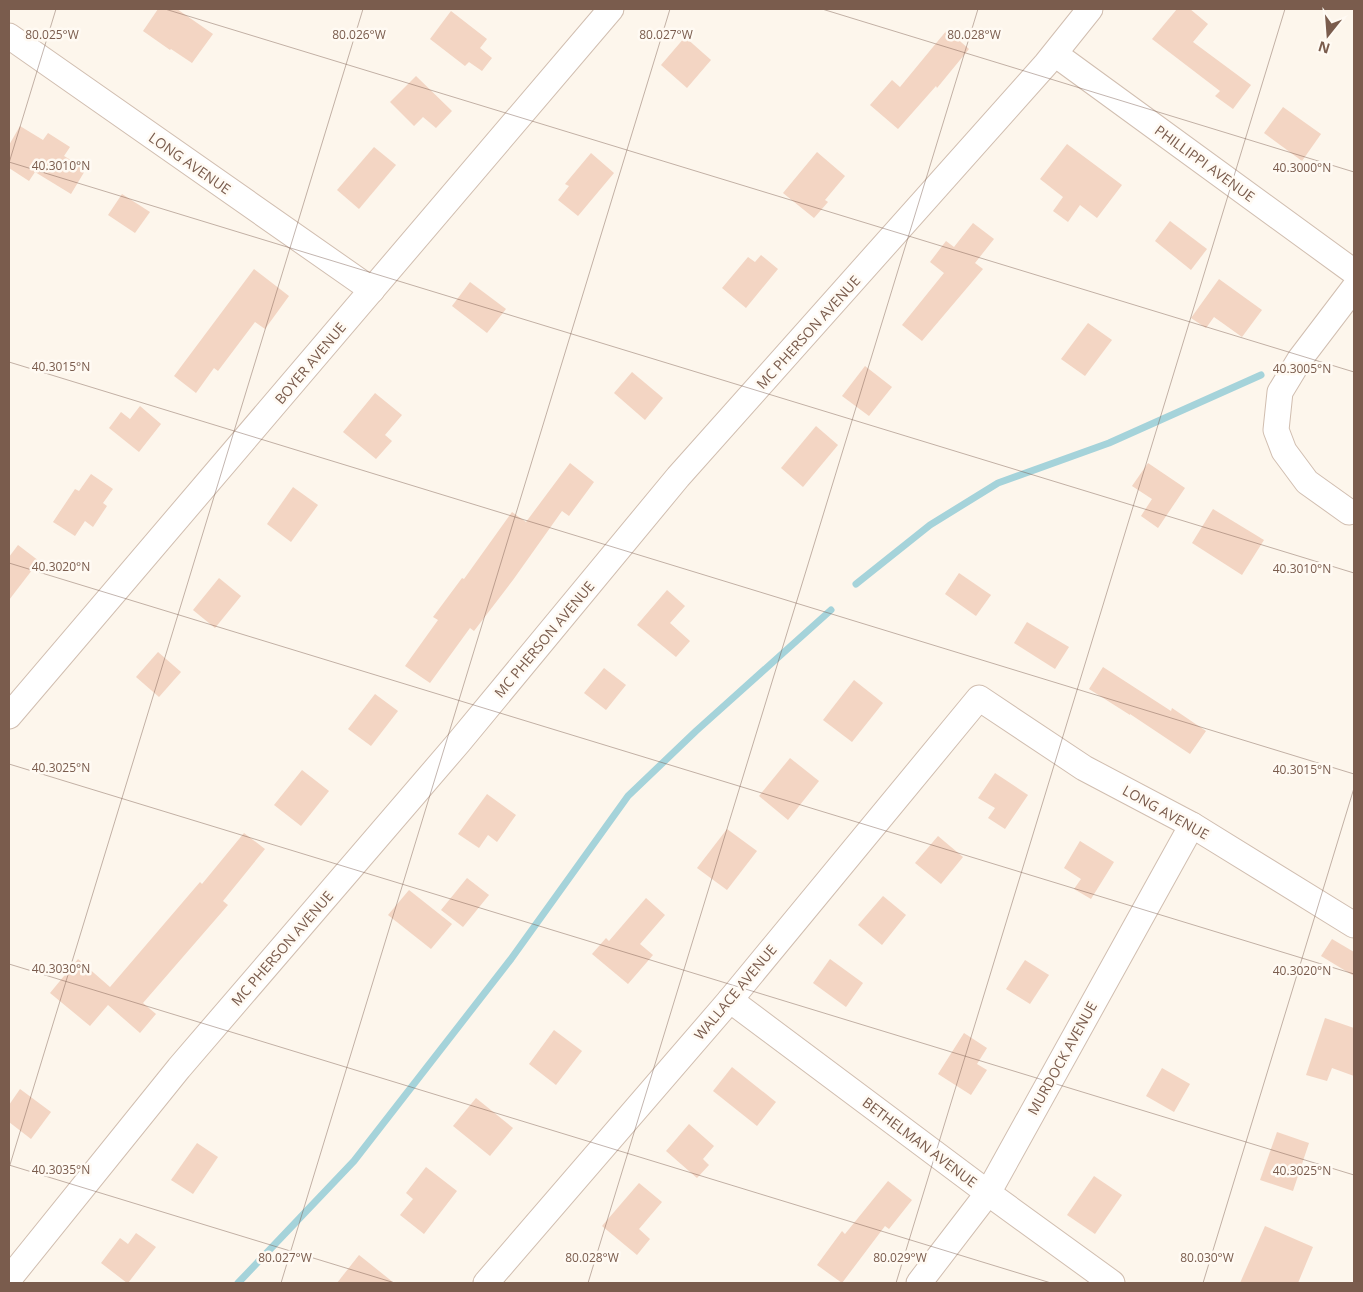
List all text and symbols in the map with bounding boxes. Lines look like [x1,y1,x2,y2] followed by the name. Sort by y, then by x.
[1303,10,1353,60] north arrow
[25,26,79,43] text: 80.025°W
[332,26,386,43] text: 80.026°W
[639,26,693,43] text: 80.027°W
[947,26,1001,43] text: 80.028°W
[1316,37,1332,59] text: N
[1151,120,1259,206] street label: PHILLIPPI AVENUE
[145,128,235,198] street label: LONG AVENUE
[32,157,90,174] text: 40.3010°N
[1273,159,1331,176] text: 40.3000°N
[752,271,864,393] street label: MC PHERSON AVENUE
[270,318,350,408] street label: BOYER AVENUE
[32,358,90,375] text: 40.3015°N
[1273,360,1331,377] text: 40.3005°N
[32,558,90,575] text: 40.3020°N
[1273,560,1331,577] text: 40.3010°N
[490,577,598,701] street label: MC PHERSON AVENUE
[32,759,90,776] text: 40.3025°N
[1273,761,1331,778] text: 40.3015°N
[1119,780,1213,844] street label: LONG AVENUE
[227,886,337,1010] street label: MC PHERSON AVENUE
[689,940,781,1044] street label: WALLACE AVENUE
[32,960,90,977] text: 40.3030°N
[1273,962,1331,979] text: 40.3020°N
[1023,998,1101,1118] street label: MURDOCK AVENUE
[859,1093,981,1191] street label: BETHELMAN AVENUE
[32,1161,90,1178] text: 40.3035°N
[1273,1162,1331,1179] text: 40.3025°N
[258,1249,312,1266] text: 80.027°W
[565,1249,619,1266] text: 80.028°W
[873,1249,927,1266] text: 80.029°W
[1180,1249,1234,1266] text: 80.030°W

